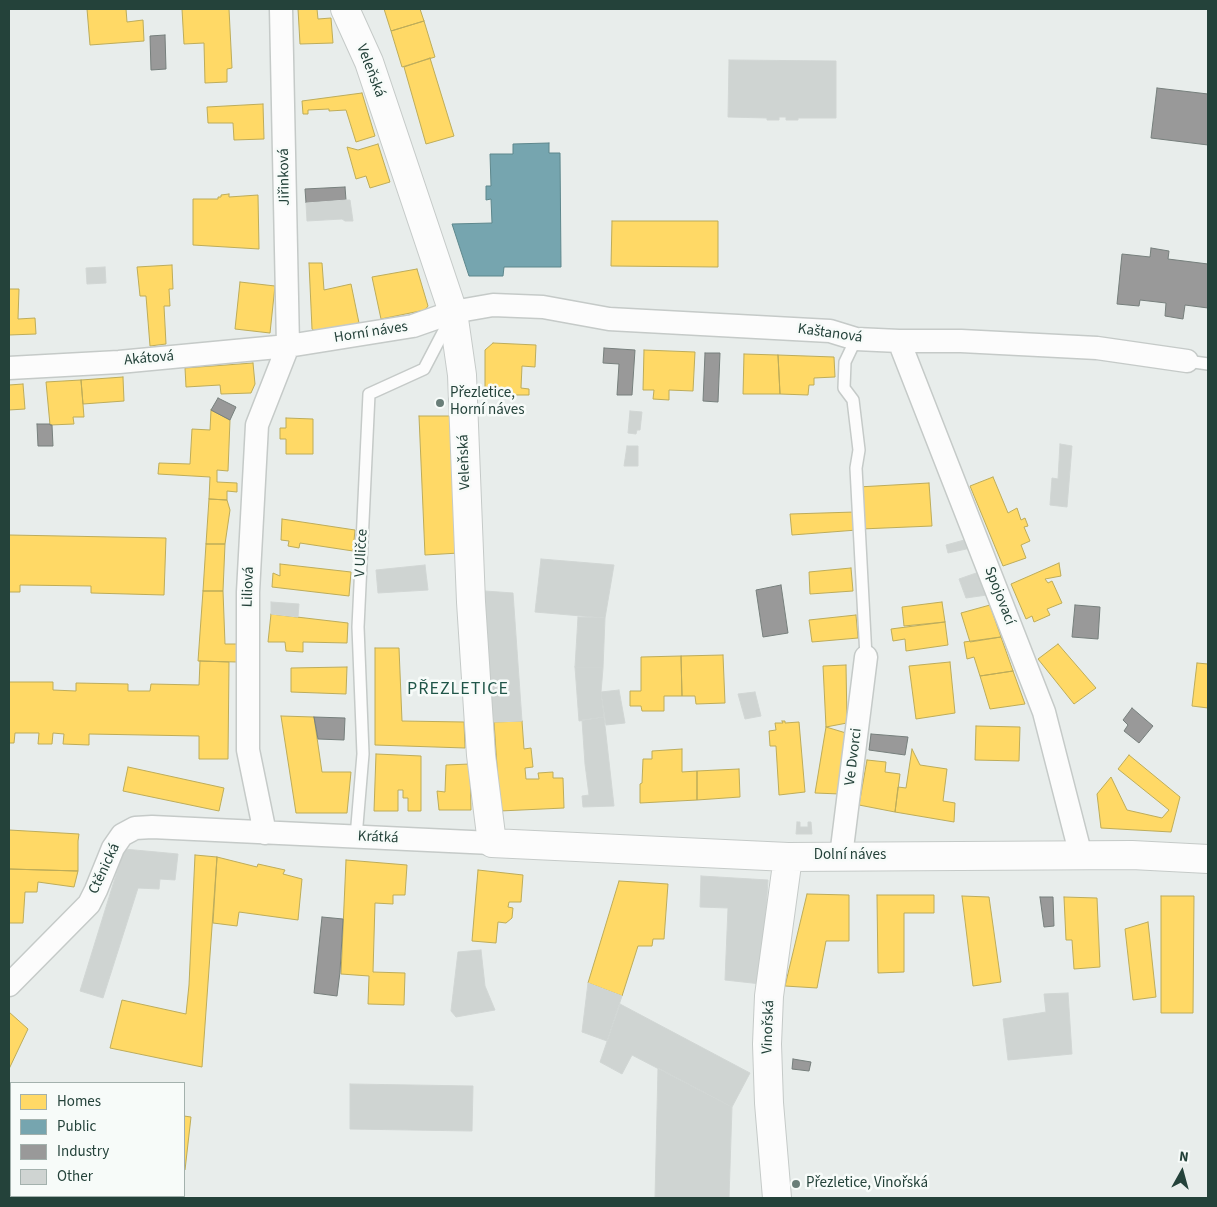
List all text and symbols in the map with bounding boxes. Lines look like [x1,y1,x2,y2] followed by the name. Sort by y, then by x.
[352,42,388,100] street label: Veleňská
[275,148,295,206] street label: Jiřinková
[333,318,409,348] street label: Horní náves
[797,321,863,347] street label: Kaštanová
[123,348,175,370] street label: Akátová
[450,385,524,420] place label: Přezletice, Horní náves
[434,397,446,409] marker: Přezletice, Horní náves
[455,434,475,490] street label: Veleňská
[352,528,372,578] street label: V Uličce
[980,564,1018,628] street label: Spojovací
[239,566,259,608] street label: Liliová
[406,679,510,701] district label: PŘEZLETICE
[842,727,866,787] street label: Ve Dvorci
[357,828,399,848] street label: Krátká
[85,841,125,897] street label: Ctěnická
[814,847,886,865] street label: Dolní náves
[759,1000,779,1054] street label: Vinořská
[10,1082,185,1197] legend
[57,1091,101,1112] text: Homes
[57,1116,96,1137] text: Public
[57,1141,109,1162] text: Industry
[1157,1147,1207,1197] north arrow
[1178,1147,1190,1168] text: N
[57,1166,93,1187] text: Other
[806,1175,928,1193] place label: Přezletice, Vinořská
[790,1178,802,1190] marker: Přezletice, Vinořská

